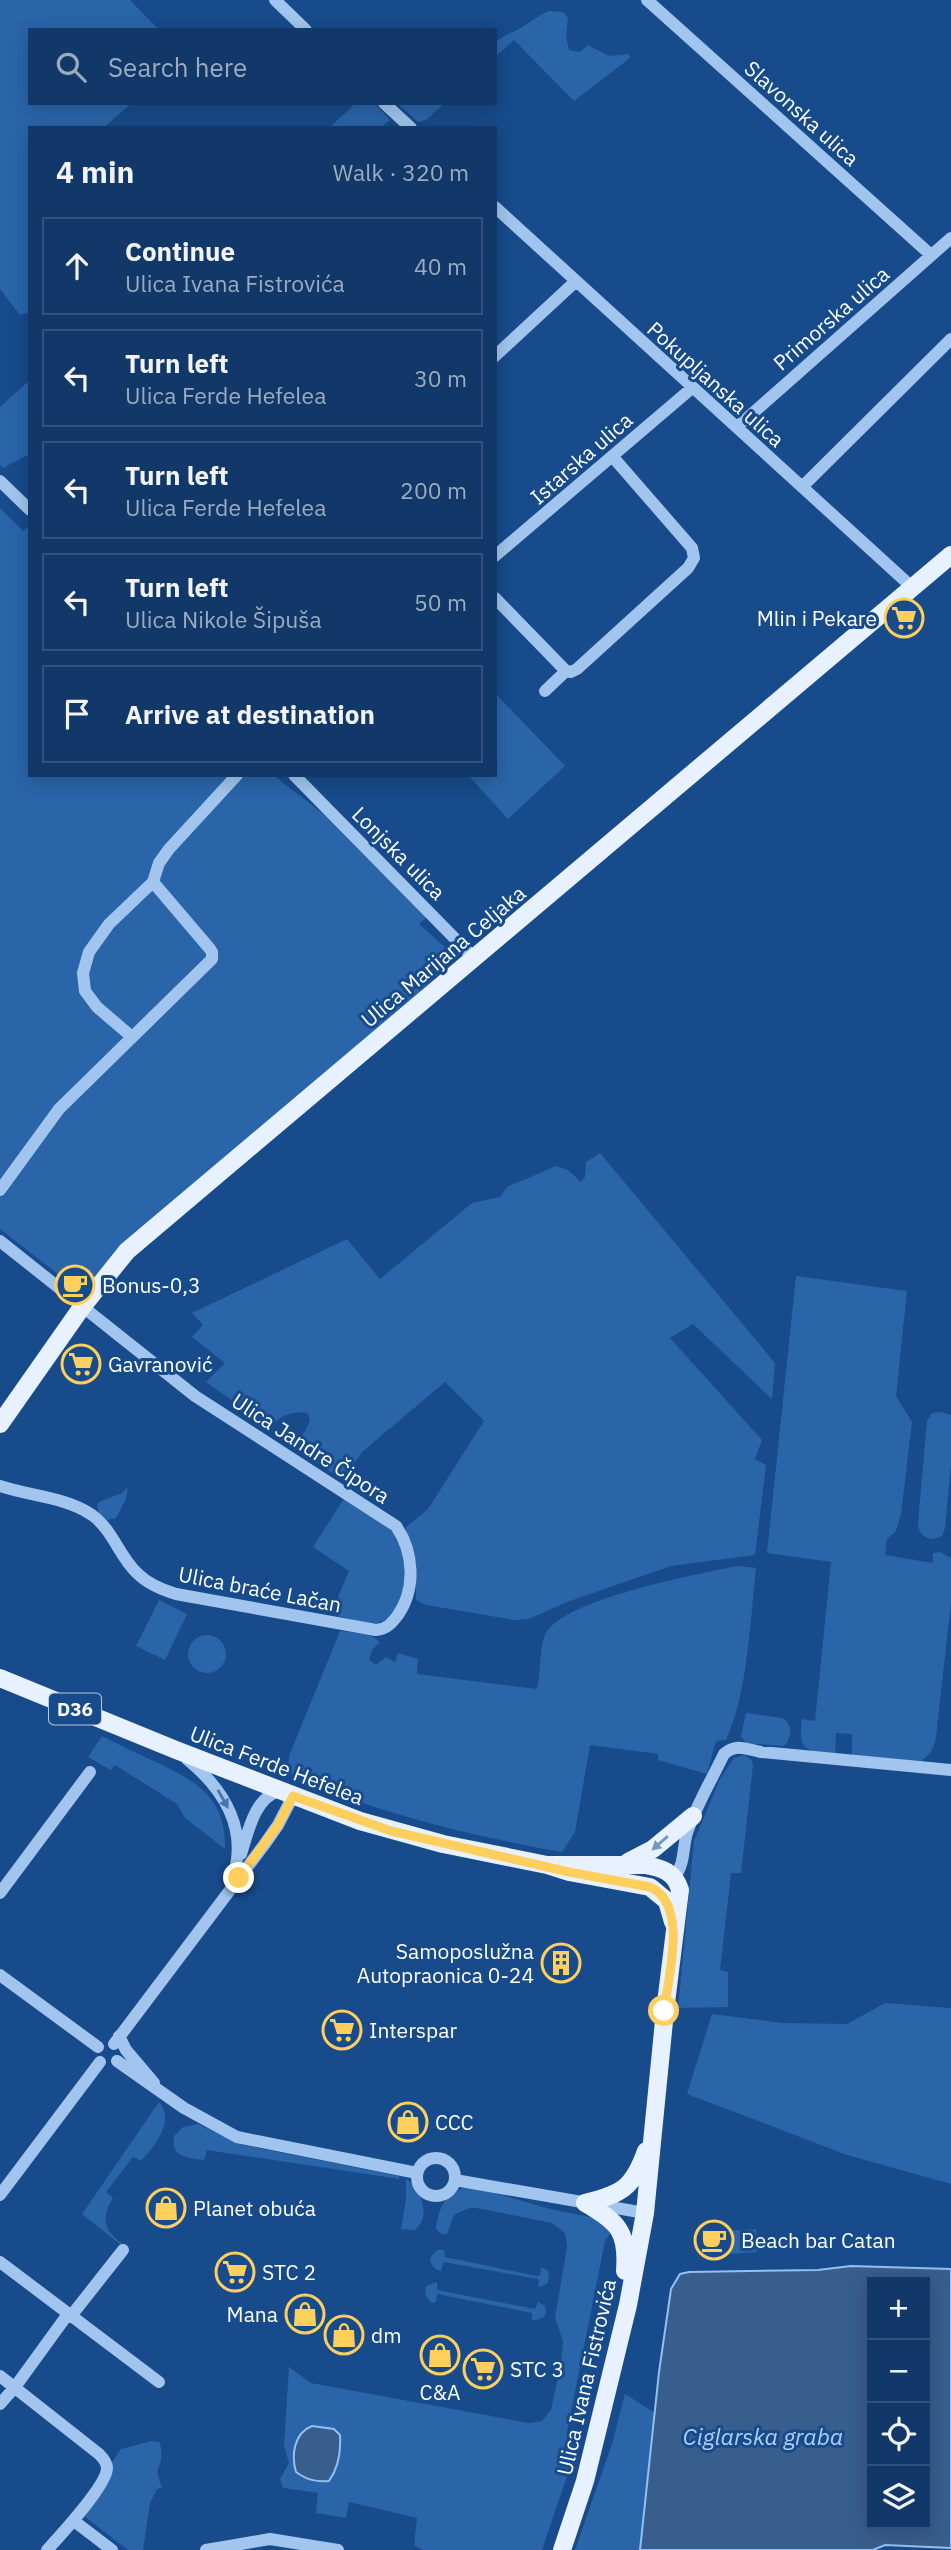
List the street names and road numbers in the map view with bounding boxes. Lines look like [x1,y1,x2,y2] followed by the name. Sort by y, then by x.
[739,54,865,172] street label: Slavonska ulica
[767,260,895,376] street label: Primorska ulica
[642,315,790,453] street label: Pokupljanska ulica
[524,406,638,510] street label: Istarska ulica
[346,800,452,906] street label: Lonjska ulica
[355,879,531,1033] street label: Ulica Marijana Celjaka
[227,1386,395,1510] street label: Ulica Jandre Čipora
[176,1559,344,1619] street label: Ulica braće Lačan
[49,1694,101,1724] road number: D36
[186,1719,368,1811] street label: Ulica Ferde Hefelea
[550,2276,622,2478] street label: Ulica Ivana Fistrovića

